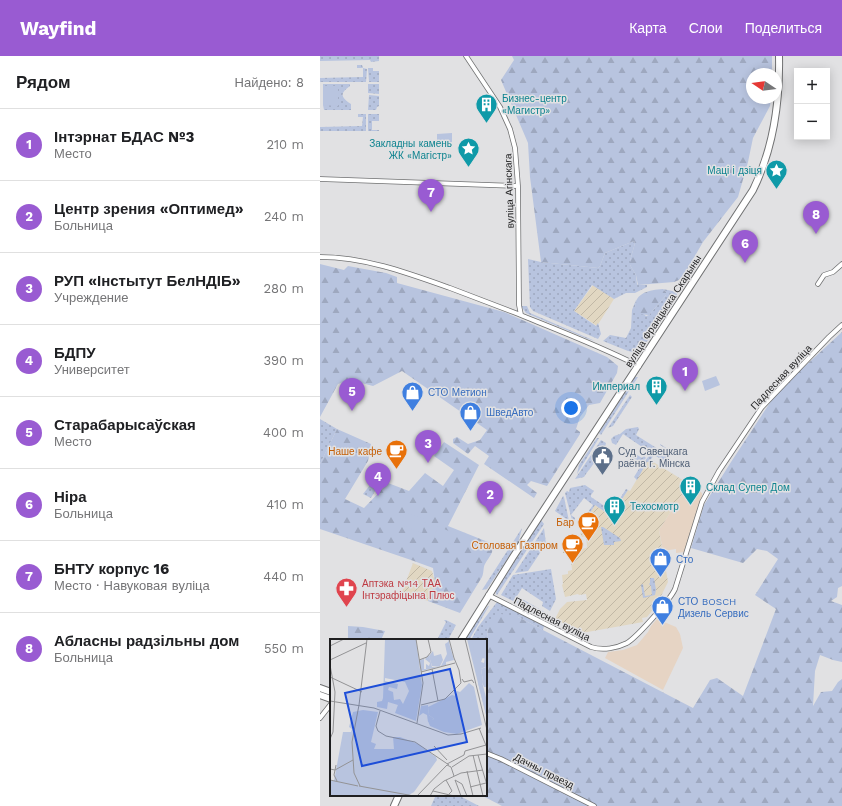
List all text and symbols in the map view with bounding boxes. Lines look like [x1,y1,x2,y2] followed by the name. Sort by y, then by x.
[20,17,96,40] text: Wayfind
[629,20,667,36] text: Карта
[689,20,723,36] text: Слои
[745,20,822,36] text: Поделиться
[746,68,782,104] north arrow
[794,68,830,140] map controls
[794,68,830,104] button: +
[16,72,71,92] text: Рядом
[235,75,304,90] text: Найдено: 8
[474,91,500,124] building icon: Бизнес-центр «Магистр»
[502,93,567,116] place label: Бизнес-центр «Магистр»
[794,104,830,140] button: −
[54,128,194,146] text: Інтэрнат БДАС №3
[455,136,481,169] place icon: Закладны камень ЖК «Магістр»
[26,137,32,152] text: 1
[266,137,304,152] text: 210 m
[369,138,452,161] place label: Закладны камень ЖК «Магістр»
[54,146,92,161] text: Место
[502,153,516,229] street label: вуліца Агінскага
[764,157,790,190] place icon: Маці і дзіця
[707,165,762,176] place label: Маці і дзіця
[418,179,444,212] pin: 7
[54,200,243,218] text: Центр зрения «Оптимед»
[803,201,829,234] pin: 8
[25,209,33,224] text: 2
[264,209,304,224] text: 240 m
[54,218,113,233] text: Больница
[732,230,758,263] pin: 6
[623,253,703,369] street label: вуліца Францыска Скарыны
[54,272,241,290] text: РУП «Інстытут БелНДІБ»
[25,281,33,296] text: 3
[264,281,304,296] text: 280 m
[54,290,129,305] text: Учреждение
[748,342,814,412] street label: Падлесная вуліца
[54,344,96,362] text: БДПУ
[25,353,33,368] text: 4
[263,353,304,368] text: 390 m
[672,358,698,391] pin: 1
[54,362,130,377] text: Университет
[643,373,669,406] building icon: Империал
[339,378,365,411] pin: 5
[399,379,425,412] shop icon: СТО Метион
[592,381,640,392] place label: Империал
[428,387,487,398] place label: СТО Метион
[561,398,581,418] your location
[457,399,483,432] shop icon: ШведАвто
[486,407,534,418] place label: ШведАвто
[54,416,196,434] text: Старабарысаўская
[25,425,33,440] text: 5
[263,425,304,440] text: 400 m
[415,430,441,463] pin: 3
[54,434,92,449] text: Место
[384,438,410,471] cafe icon: Наше кафе
[590,444,616,477] public building icon: Суд Савецкага раёна г. Мінска
[328,446,382,457] place label: Наше кафе
[618,446,691,469] place label: Суд Савецкага раёна г. Мінска
[365,463,391,496] pin: 4
[678,474,704,507] building icon: Склад Супер Дом
[477,481,503,514] pin: 2
[706,482,790,493] place label: Склад Супер Дом
[54,488,87,506] text: Ніра
[601,493,627,526] building icon: Техосмотр
[25,497,33,512] text: 6
[266,497,304,512] text: 410 m
[630,501,679,512] place label: Техосмотр
[54,506,113,521] text: Больница
[576,509,602,542] cafe icon: Бар
[556,517,574,528] place label: Бар
[560,532,586,565] cafe icon: Столовая Газпром
[472,540,558,551] place label: Столовая Газпром
[647,546,673,579] shop icon: Сто
[676,554,694,565] place label: Сто
[54,560,169,578] text: БНТУ корпус 16
[25,569,33,584] text: 7
[263,569,304,584] text: 440 m
[333,576,359,609] pharmacy icon: Аптэка №14 ТАА Інтэрафіцына Плюс
[54,578,210,593] text: Место · Навуковая вуліца
[362,578,455,601] place label: Аптэка №14 ТАА Інтэрафіцына Плюс
[649,594,675,627] shop icon: СТО BOSCH Дизель Сервис
[512,595,592,643] street label: Падлесная вуліца
[678,596,749,619] place label: СТО BOSCH Дизель Сервис
[54,632,239,650] text: Абласны радзільны дом
[330,639,487,796] inset map
[25,641,33,656] text: 8
[264,641,304,656] text: 550 m
[54,650,113,665] text: Больница
[512,751,576,791] street label: Дачны праезд

